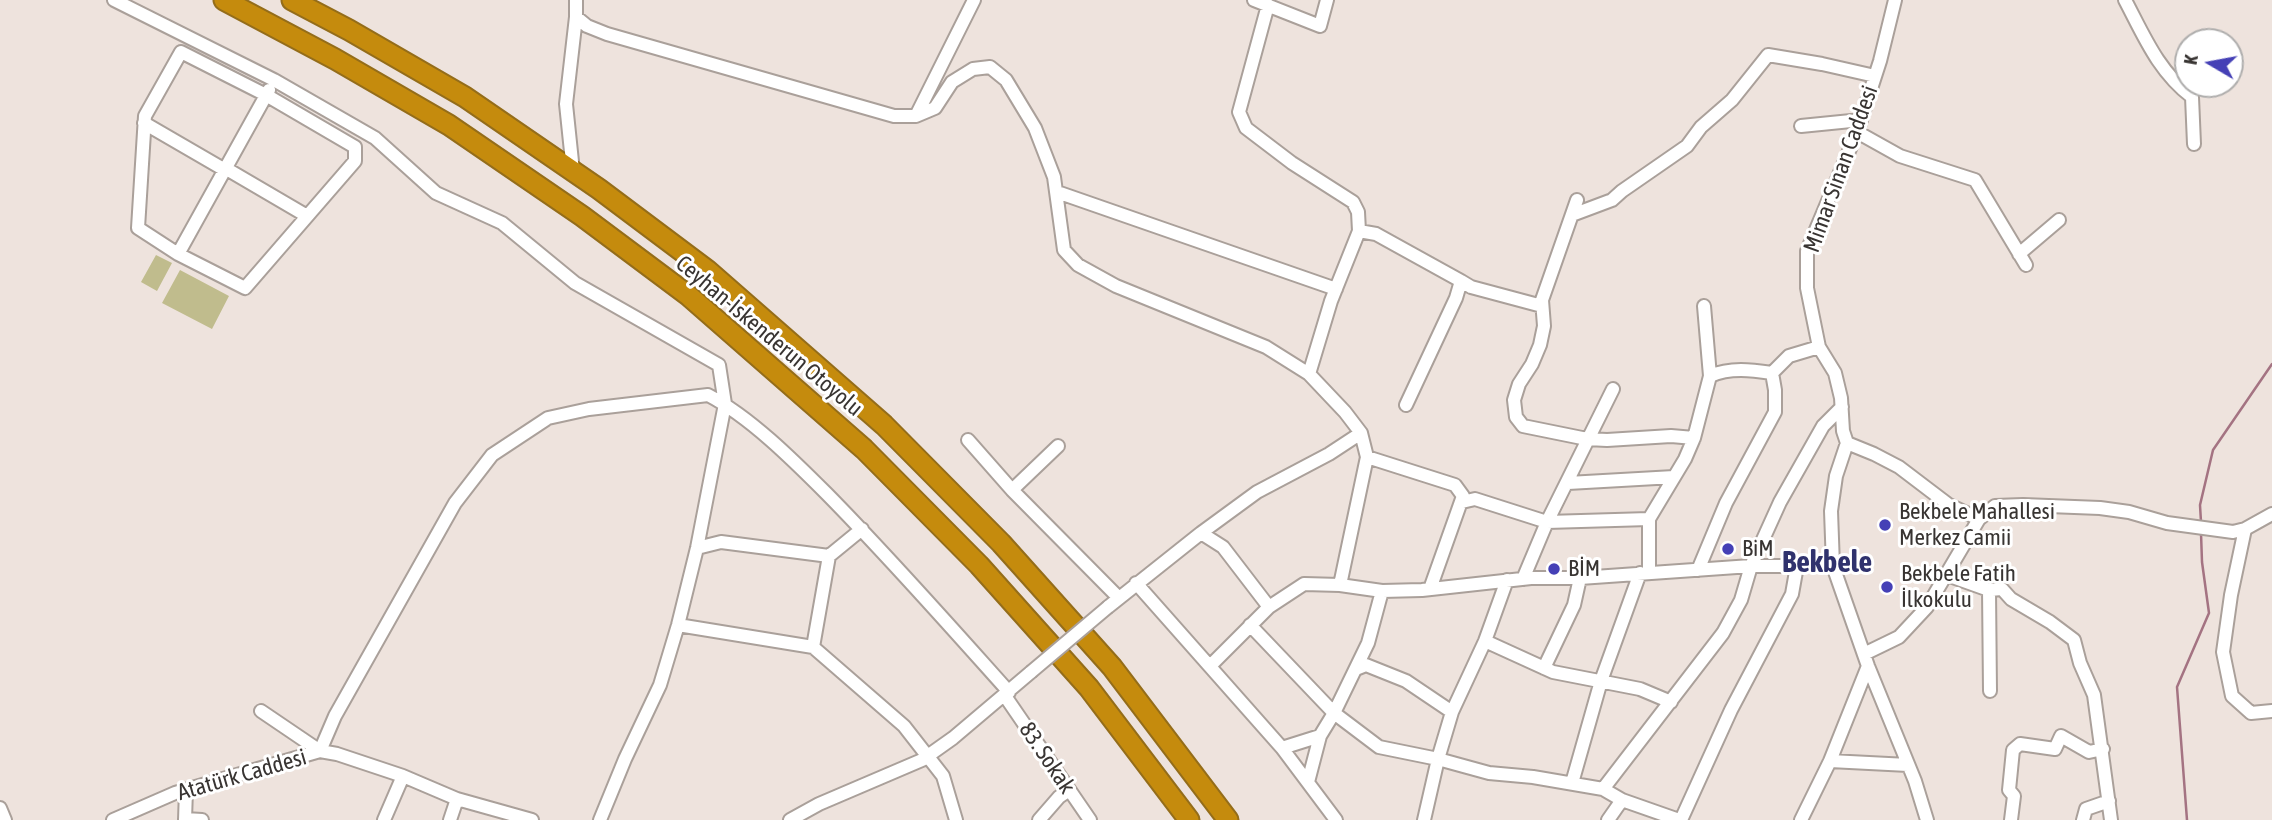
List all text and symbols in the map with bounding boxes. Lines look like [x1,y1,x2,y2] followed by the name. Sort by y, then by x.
[2174,28,2244,98] north arrow
[2179,53,2202,66] text: K
[1798,82,1884,256] street label: Mimar Sinan Caddesi
[670,250,868,422] street label: Ceyhan-İskenderun Otoyolu
[1899,498,2055,552] place label: Bekbele Mahallesi Merkez Camii
[1877,517,1893,533] marker: Bekbele Mahallesi Merkez Camii
[1742,535,1774,563] place label: BiM
[1720,541,1736,557] marker: BiM
[1782,545,1872,581] district label: Bekbele
[1568,555,1600,583] place label: BİM
[1901,560,2016,614] place label: Bekbele Fatih İlkokulu
[1546,561,1562,577] marker: BİM
[1879,579,1895,595] marker: Bekbele Fatih İlkokulu
[1013,717,1081,799] street label: 83. Sokak
[174,743,310,807] street label: Atatürk Caddesi

